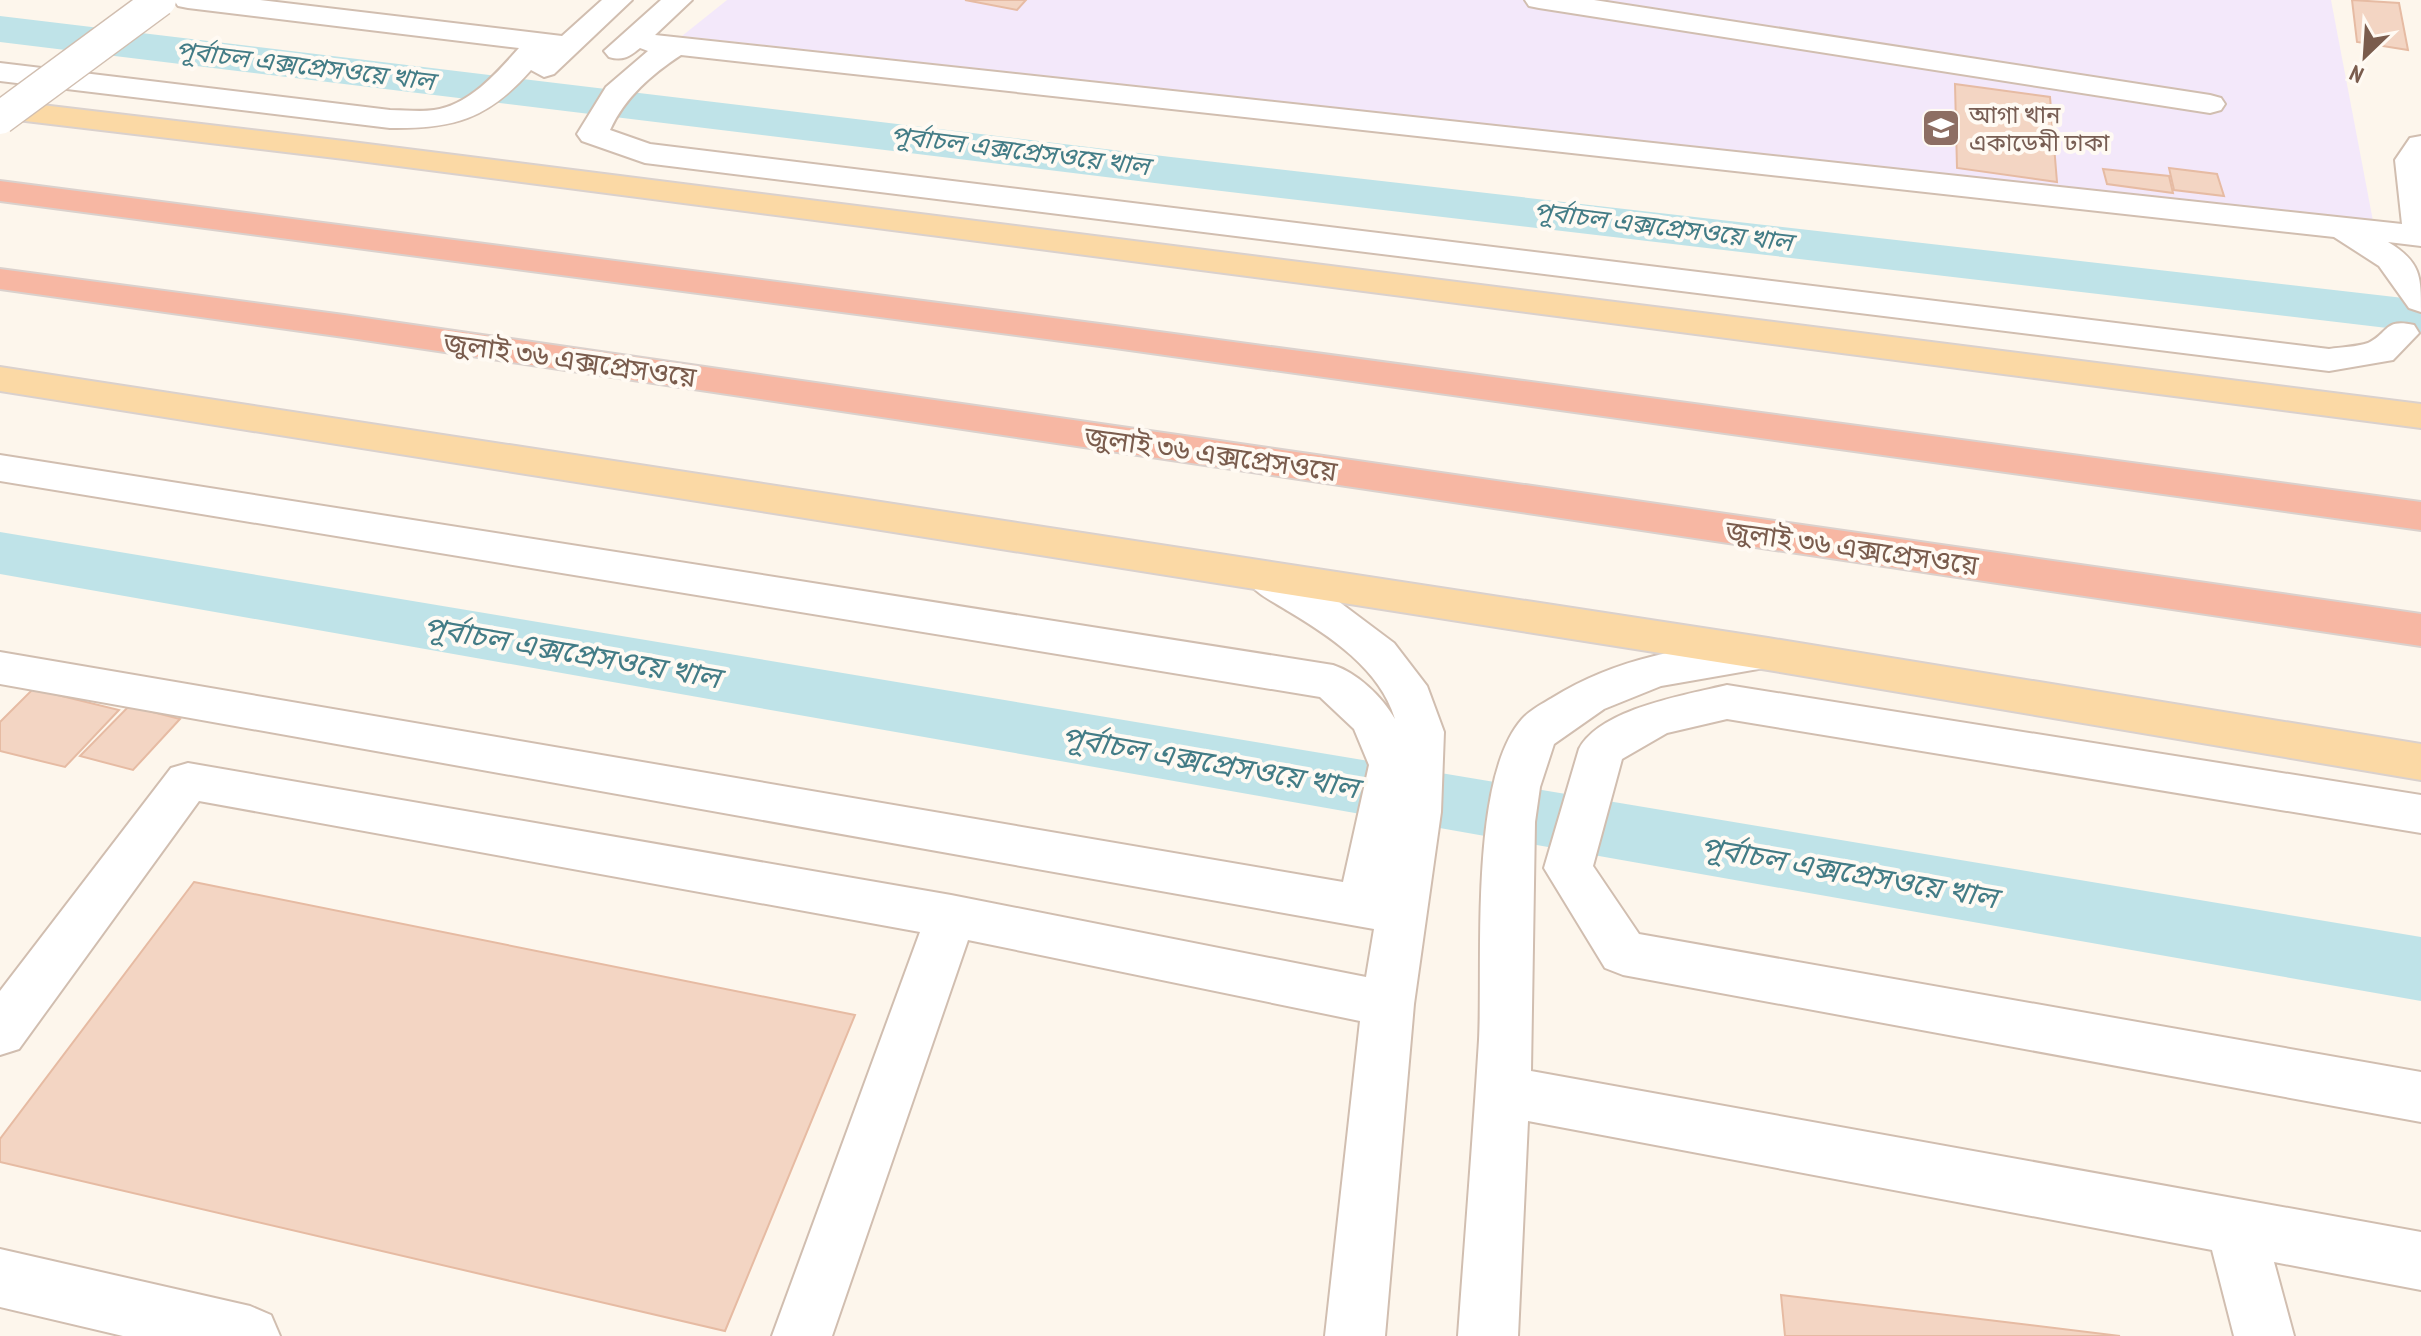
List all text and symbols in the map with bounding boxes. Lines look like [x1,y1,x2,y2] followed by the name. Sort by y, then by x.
[2325,16,2405,96] north arrow
[174,33,441,98] water label: পূর্বাচল এক্সপ্রেসওয়ে খাল
[2345,59,2368,89] text: N
[1968,99,2110,158] place label: আগা খান একাডেমী ঢাকা
[1920,107,1962,149] school or university icon: আগা খান একাডেমী ঢাকা
[889,118,1156,183] water label: পূর্বাচল এক্সপ্রেসওয়ে খাল
[1532,194,1799,259] water label: পূর্বাচল এক্সপ্রেসওয়ে খাল
[440,323,699,395] street label: জুলাই ৩৬ এক্সপ্রেসওয়ে
[1081,417,1340,489] street label: জুলাই ৩৬ এক্সপ্রেসওয়ে
[1722,511,1981,583] street label: জুলাই ৩৬ এক্সপ্রেসওয়ে
[421,606,728,697] water label: পূর্বাচল এক্সপ্রেসওয়ে খাল
[1059,716,1366,807] water label: পূর্বাচল এক্সপ্রেসওয়ে খাল
[1698,826,2005,917] water label: পূর্বাচল এক্সপ্রেসওয়ে খাল

